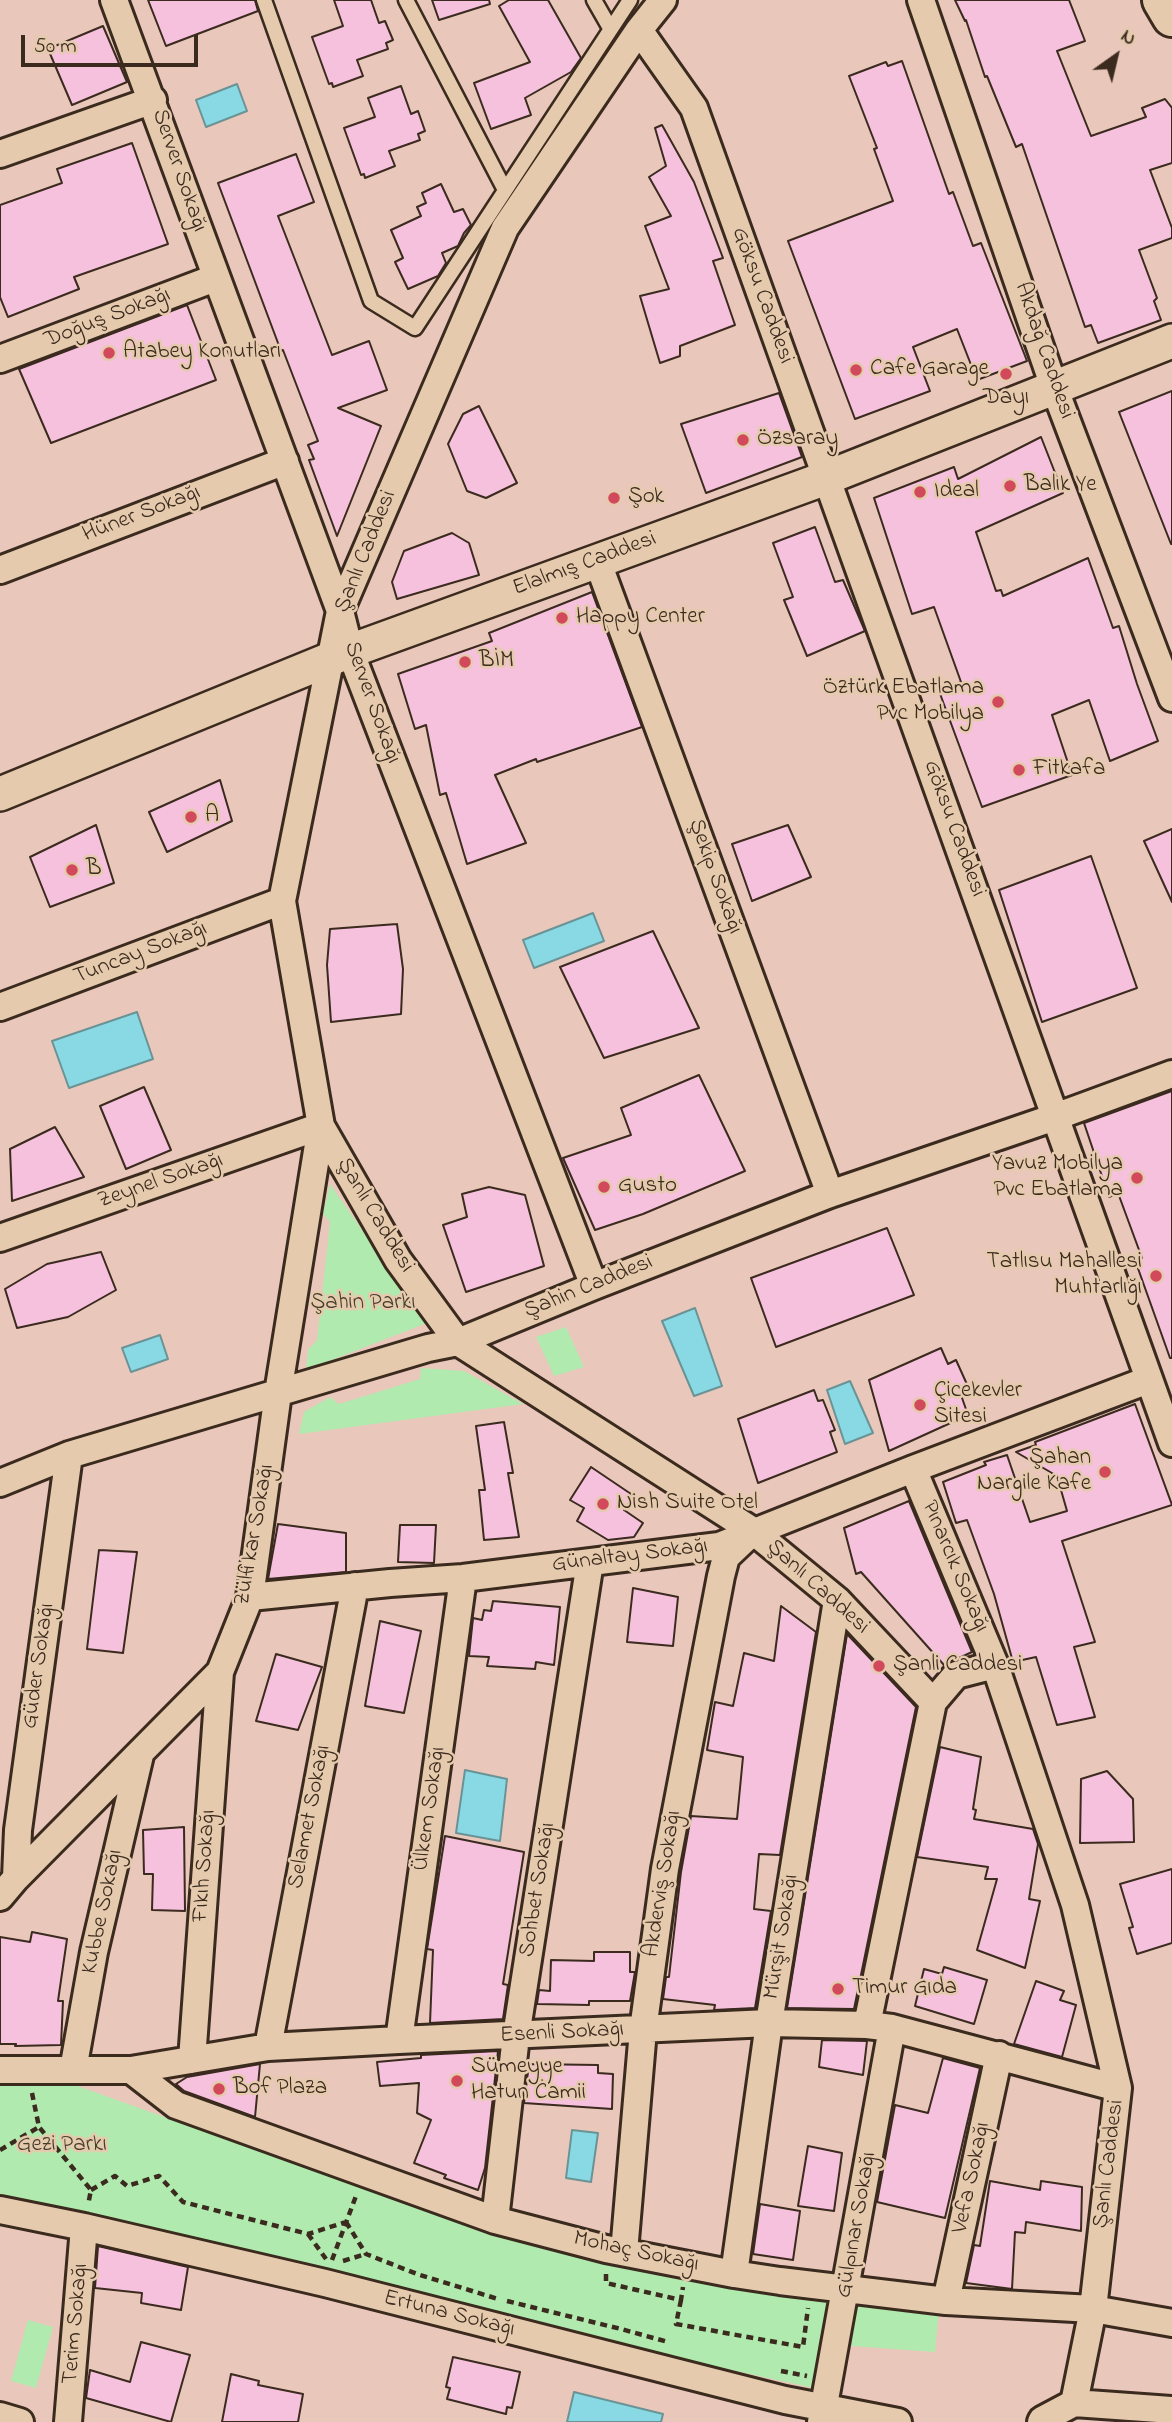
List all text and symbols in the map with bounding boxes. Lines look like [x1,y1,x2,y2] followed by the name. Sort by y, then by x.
[24,21,201,65] scale bar
[1081,21,1151,91] north arrow
[1115,23,1141,53] text: N
[34,32,77,62] text: 50 m
[144,106,212,236] street label: Server Sokağı
[724,224,798,368] street label: Göksu Caddesi
[1007,279,1079,423] street label: Akdağ Caddesi
[41,282,175,356] street label: Doğuş Sokağı
[123,339,281,367] place label: Atabey Konutları
[101,345,117,361] marker: Atabey Konutları
[870,356,989,384] place label: Cafe Garage
[848,362,864,378] marker: Cafe Garage
[998,366,1014,382] marker: Dayı
[983,385,1029,413] place label: Dayı
[757,426,838,454] place label: Özsaray
[735,432,751,448] marker: Özsaray
[1024,472,1097,500] place label: Balık Ye
[934,478,979,506] place label: Ideal
[1002,478,1018,494] marker: Balık Ye
[79,480,205,550] street label: Hüner Sokağı
[628,484,664,512] place label: Şok
[912,484,928,500] marker: Ideal
[330,487,404,617] street label: Şanlı Caddesi
[606,490,622,506] marker: Şok
[510,526,660,604] street label: Elalmış Caddesi
[576,604,705,632] place label: Happy Center
[554,610,570,626] marker: Happy Center
[336,638,406,768] street label: Server Sokağı
[479,648,514,676] place label: BİM
[457,654,473,670] marker: BİM
[823,675,984,729] place label: Öztürk Ebatlama Pvc Mobilya
[990,694,1006,710] marker: Öztürk Ebatlama Pvc Mobilya
[1033,756,1105,784] place label: Fitkafa
[916,757,990,901] street label: Göksu Caddesi
[1011,762,1027,778] marker: Fitkafa
[205,803,219,831] place label: A
[183,809,199,825] marker: A
[680,816,748,938] street label: Şekip Sokağı
[86,856,101,884] place label: B
[64,862,80,878] marker: B
[71,916,211,992] street label: Tuncay Sokağı
[95,1148,227,1216] street label: Zeynel Sokağı
[992,1151,1123,1205] place label: Yavuz Mobilya Pvc Ebatlama
[329,1153,419,1279] street label: Şanlı Caddesi
[1129,1170,1145,1186] marker: Yavuz Mobilya Pvc Ebatlama
[618,1173,677,1201] place label: Gusto
[596,1179,612,1195] marker: Gusto
[987,1249,1142,1303] place label: Tatlısu Mahallesi Muhtarlığı
[521,1250,657,1326] street label: Şahin Caddesi
[1148,1268,1164,1284] marker: Tatlısu Mahallesi Muhtarlığı
[310,1290,416,1318] park label: Şahin Parkı
[934,1378,1022,1432] place label: Çicekevler Sitesi
[912,1397,928,1413] marker: Çicekevler Sitesi
[977,1445,1091,1499] place label: Şahan Nargile Kafe
[230,1462,282,1608] street label: Zülfikar Sokağı
[1097,1464,1113,1480] marker: Şahan Nargile Kafe
[617,1490,758,1518] place label: Nish Suite Otel
[595,1496,611,1512] marker: Nish Suite Otel
[914,1497,994,1637] street label: Pınarcık Sokağı
[550,1534,710,1580] street label: Günaltay Sokağı
[760,1534,874,1642] street label: Şanlı Caddesi
[18,1601,62,1731] street label: Güder Sokağı
[893,1652,1022,1680] place label: Şanli Caddesi
[871,1658,887,1674] marker: Şanli Caddesi
[284,1743,338,1891] street label: Selamet Sokağı
[409,1745,453,1873] street label: Ülkem Sokağı
[188,1809,224,1923] street label: Fıkıh Sokağı
[639,1809,689,1959] street label: Akderviş Sokağı
[515,1821,563,1959] street label: Sohbet Sokağı
[77,1847,131,1977] street label: Kubbe Sokağı
[759,1872,807,2002] street label: Mürşit Sokağı
[852,1975,957,2003] place label: Timur Gıda
[830,1981,846,1997] marker: Timur Gıda
[499,2017,625,2051] street label: Esenli Sokağı
[471,2054,586,2108] place label: Sümeyye Hatun Camii
[449,2073,465,2089] marker: Sümeyye Hatun Camii
[233,2075,327,2103] place label: Bof Plaza
[211,2081,227,2097] marker: Bof Plaza
[1088,2098,1132,2230] street label: Şanlı Caddesi
[948,2120,998,2236] street label: Vefa Sokağı
[17,2132,107,2160] park label: Gezi Parkı
[832,2150,884,2300] street label: Gülpınar Sokağı
[571,2226,701,2280] street label: Mohaç Sokağı
[58,2262,96,2386] street label: Terim Sokağı
[380,2285,518,2345] street label: Ertuna Sokağı

